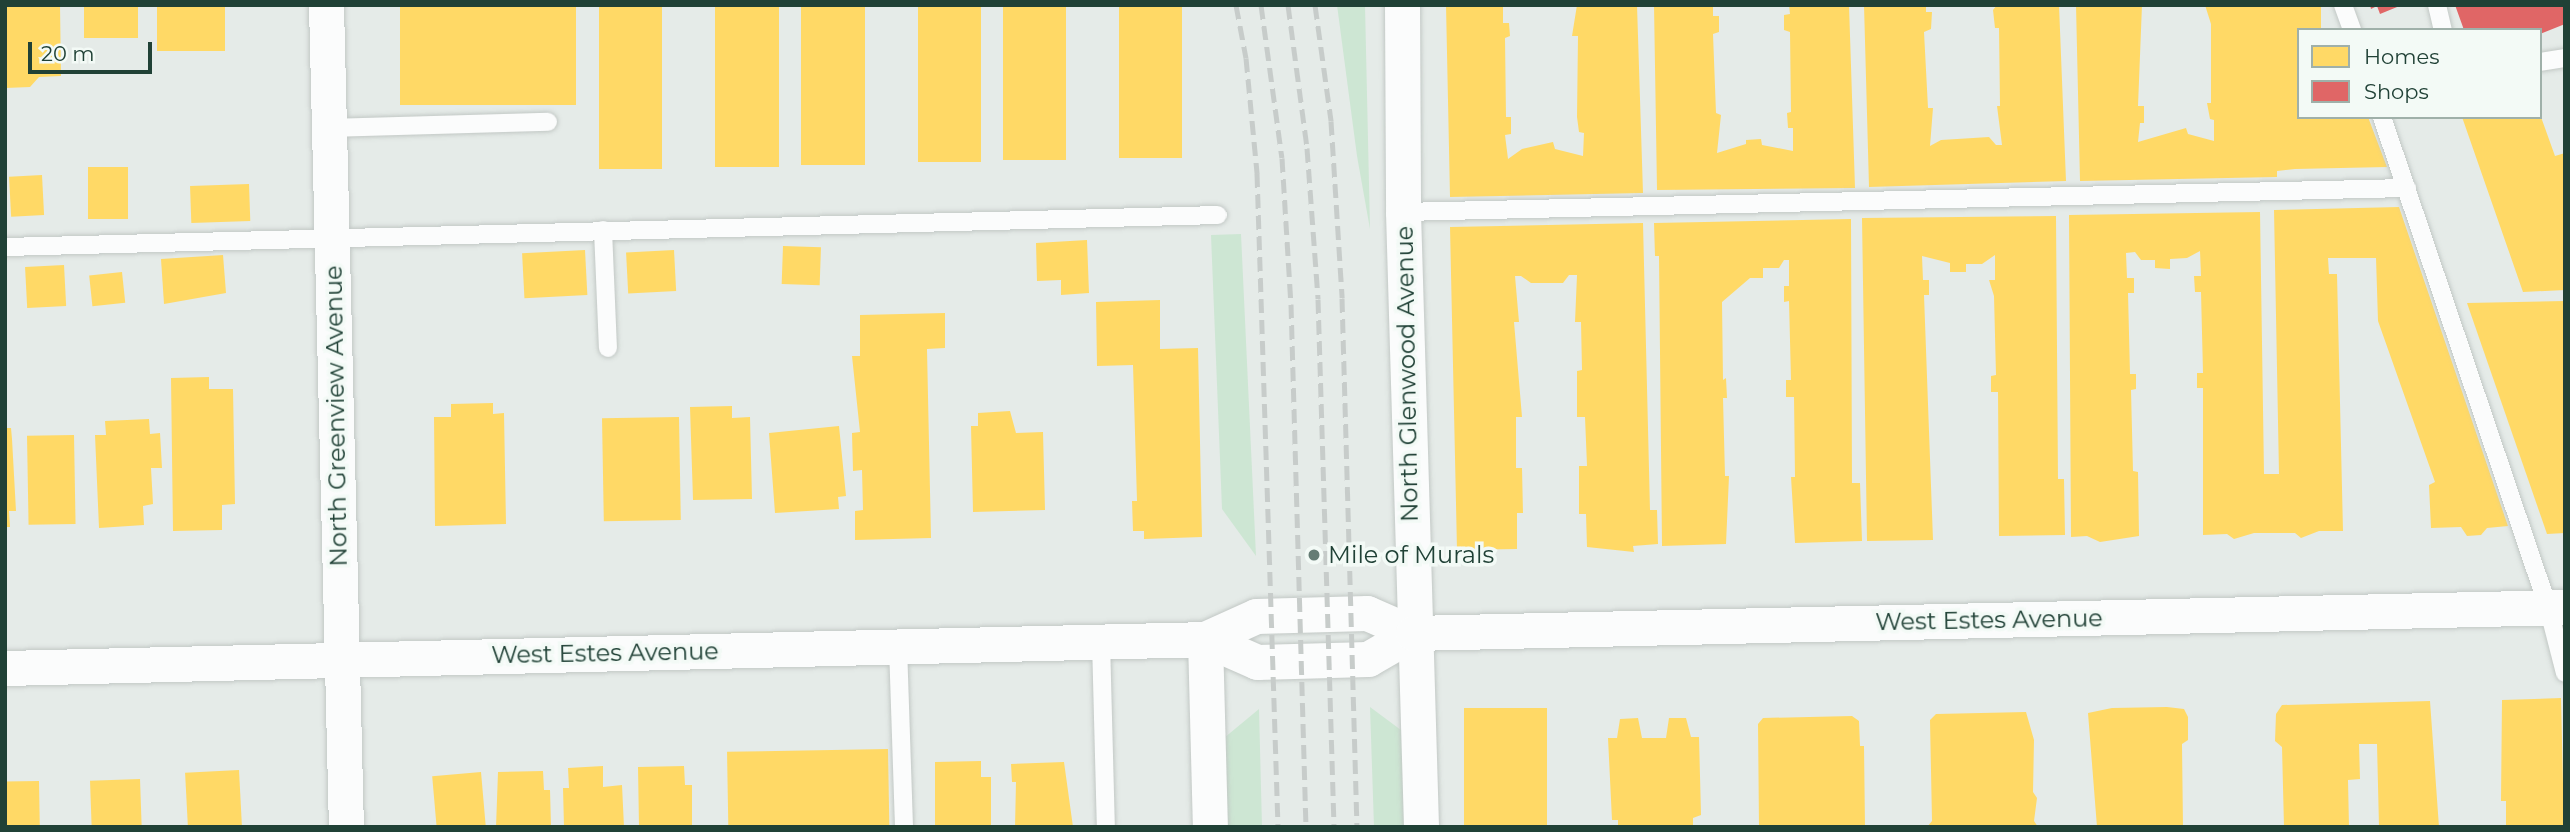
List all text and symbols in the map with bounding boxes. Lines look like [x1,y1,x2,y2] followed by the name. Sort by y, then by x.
[32,28,156,72] scale bar
[2297,28,2542,119] legend
[41,41,95,66] text: 20 m
[2364,44,2439,69] text: Homes
[2364,79,2429,104] text: Shops
[1390,226,1424,522] street label: North Glenwood Avenue
[319,265,353,567] street label: North Greenview Avenue
[1328,541,1494,569] place label: Mile of Murals
[1306,547,1322,563] marker: Mile of Murals
[1875,604,2103,636] street label: West Estes Avenue
[491,637,719,669] street label: West Estes Avenue

